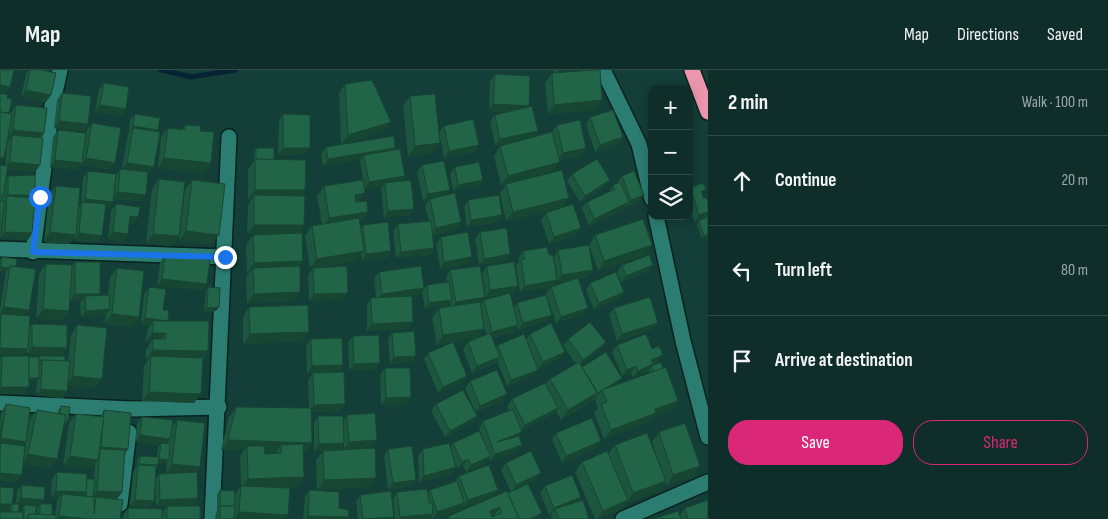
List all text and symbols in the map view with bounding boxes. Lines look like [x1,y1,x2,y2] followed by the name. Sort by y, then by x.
[25,20,60,49] text: Map
[904,24,929,45] text: Map
[957,24,1019,45] text: Directions
[1047,24,1083,45] text: Saved
[648,85,693,220] map controls
[648,85,693,130] button: +
[728,90,768,115] text: 2 min
[1022,93,1088,112] text: Walk · 100 m
[648,130,693,175] button: −
[728,167,756,195] icon: ahead
[775,169,836,192] text: Continue
[1061,171,1088,190] text: 20 m
[648,175,693,220] button: layers
[29,186,52,209] route start
[214,246,237,269] route end
[728,257,756,285] icon: left
[775,259,832,282] text: Turn left
[1061,261,1088,280] text: 80 m
[728,347,756,375] icon: arrive
[775,349,913,372] text: Arrive at destination
[728,420,903,465] button: Save
[913,420,1088,465] button: Share

